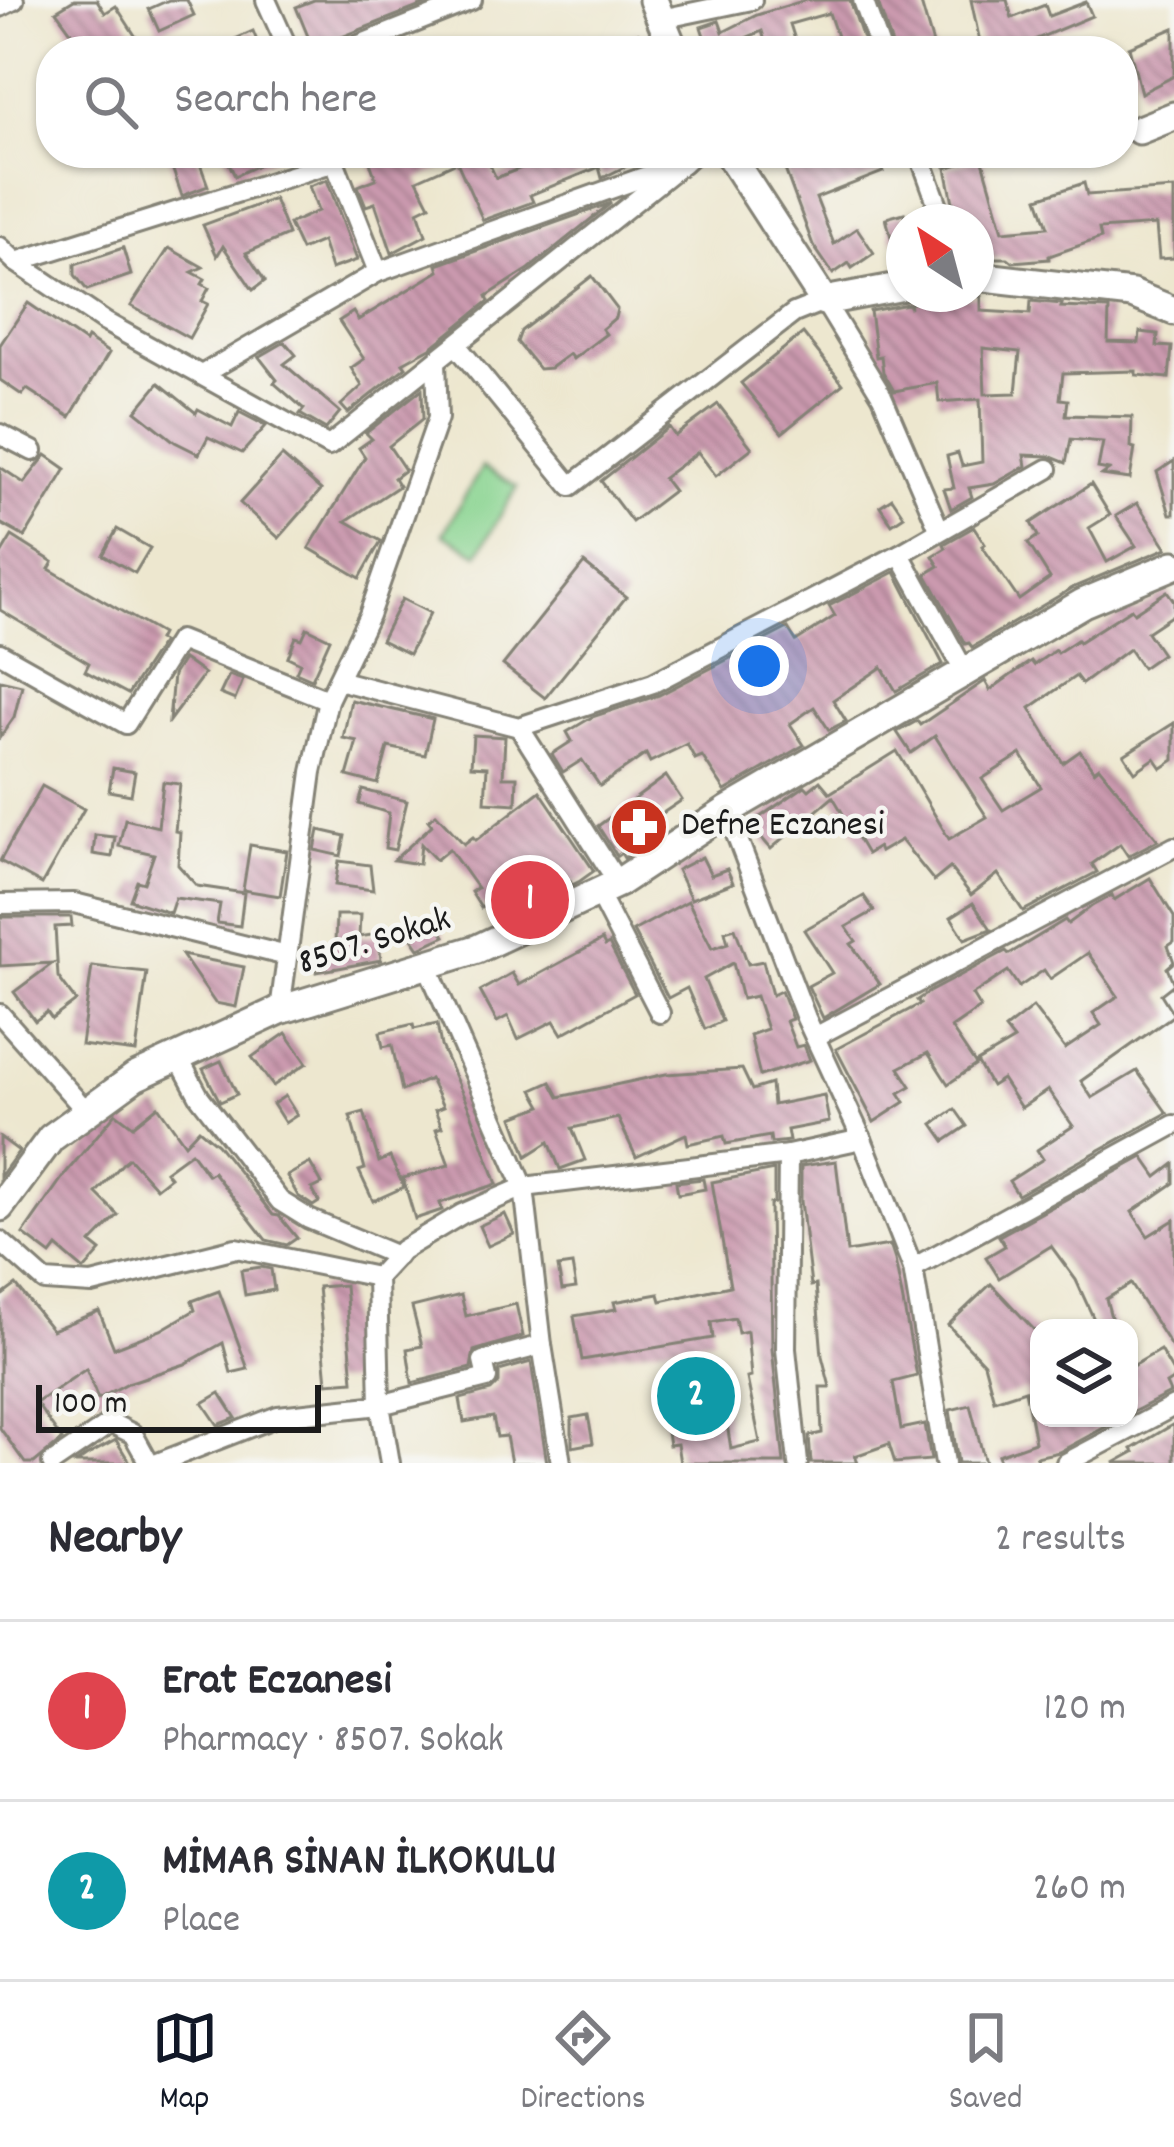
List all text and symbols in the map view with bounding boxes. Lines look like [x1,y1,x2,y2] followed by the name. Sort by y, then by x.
[36,36,1138,168] search box
[78,69,144,135] icon: search
[174,70,377,134] text: Search here
[886,204,994,312] north arrow
[729,636,789,696] your location
[608,796,670,858] pharmacy icon: Defne Eczanesi
[681,801,884,853] place label: Defne Eczanesi
[491,855,569,945] pin: 1
[292,895,458,991] street label: 8507. Sokak
[1030,1319,1138,1427] map controls
[1030,1319,1138,1427] button: layers
[657,1351,735,1441] pin: 2
[36,1379,321,1432] scale bar
[54,1382,127,1429] text: 100 m
[48,1505,181,1577] text: Nearby
[995,1514,1126,1569] text: 2 results
[162,1651,392,1715] text: Erat Eczanesi
[83,1683,91,1738] text: 1
[1043,1683,1126,1738] text: 120 m
[162,1715,504,1770] text: Pharmacy · 8507. Sokak
[162,1831,556,1895] text: MİMAR SİNAN İLKOKULU
[78,1863,96,1918] text: 2
[1033,1863,1126,1918] text: 260 m
[162,1895,240,1950] text: Place
[152,2005,218,2124] tab: Map
[521,2005,646,2124] tab: Directions
[949,2005,1022,2124] tab: Saved

